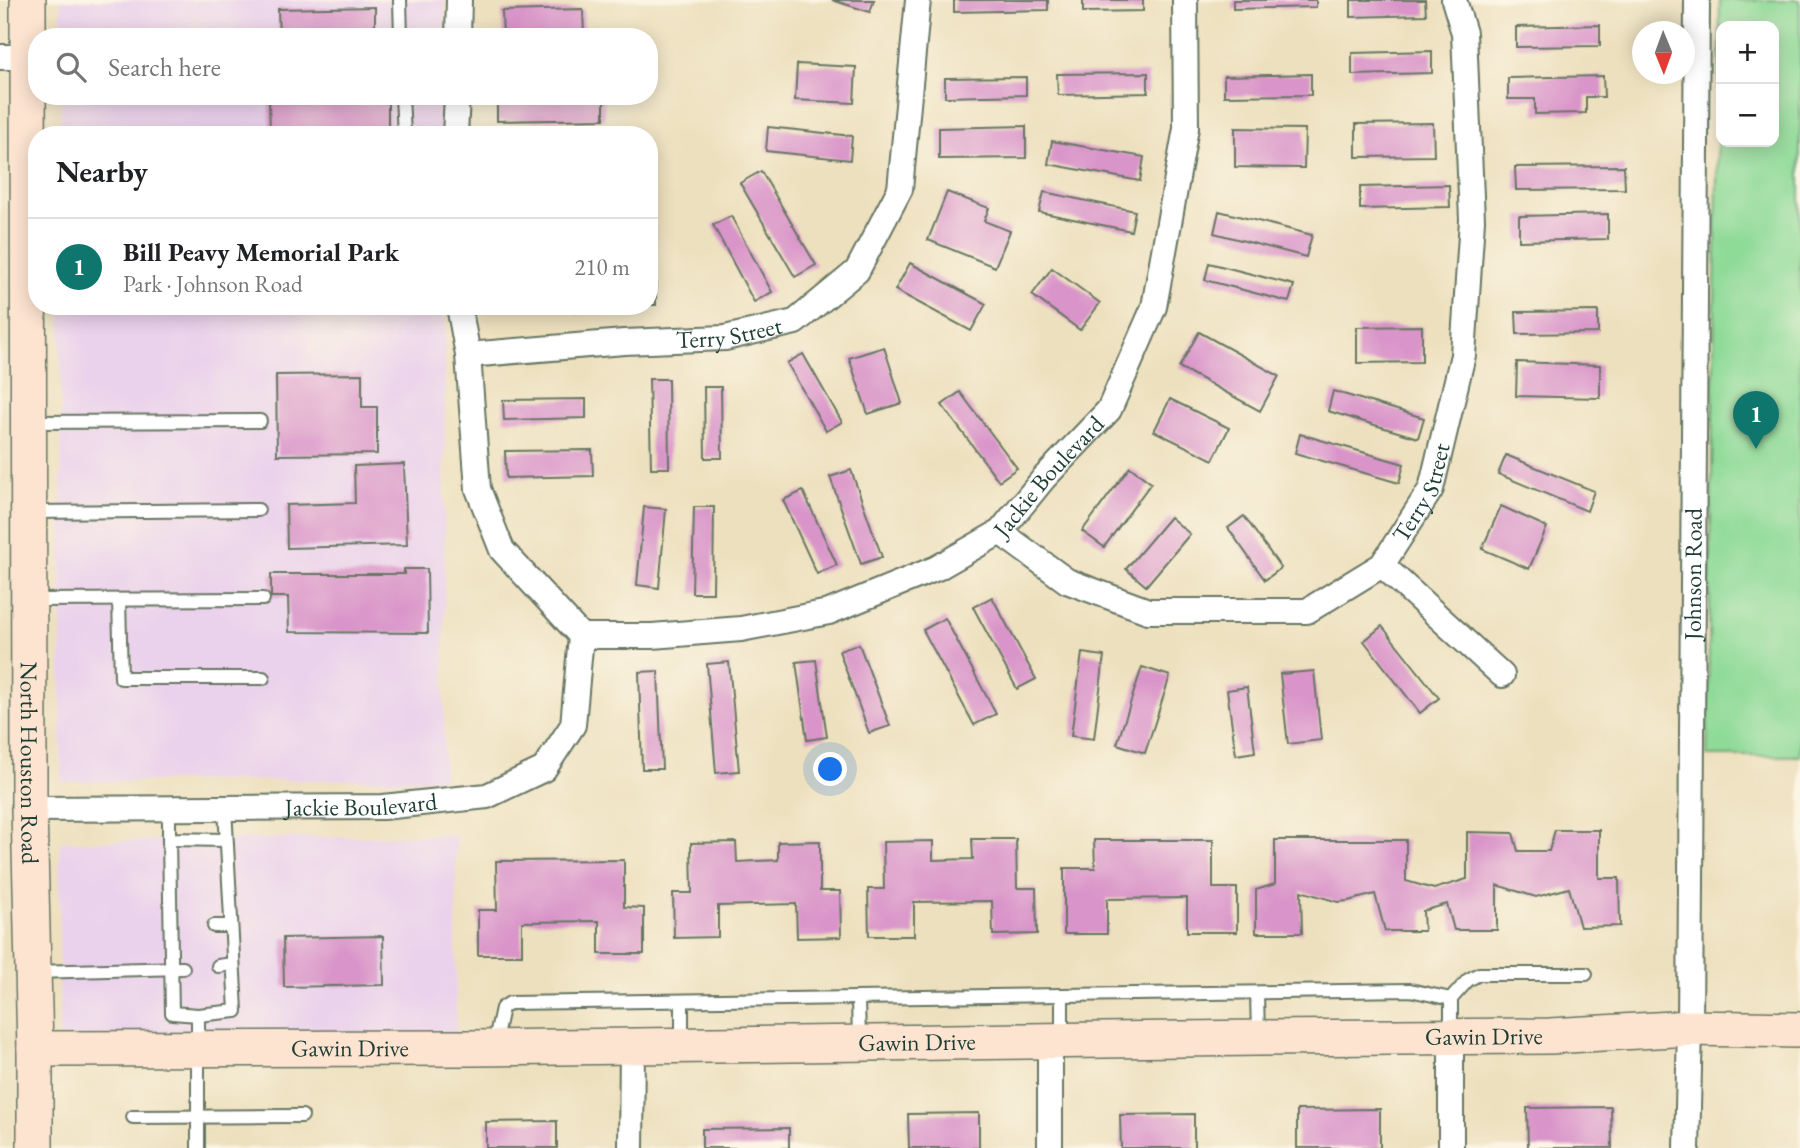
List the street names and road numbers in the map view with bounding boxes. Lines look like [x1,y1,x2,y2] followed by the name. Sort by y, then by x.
[675,309,785,355] street label: Terry Street
[985,408,1111,545] street label: Jackie Boulevard
[1385,439,1457,548] street label: Terry Street
[1677,507,1709,642] street label: Johnson Road
[14,662,46,866] street label: North Houston Road
[283,785,439,823] street label: Jackie Boulevard
[1425,1020,1543,1052] street label: Gawin Drive
[858,1026,976,1058] street label: Gawin Drive
[291,1032,409,1063] street label: Gawin Drive

